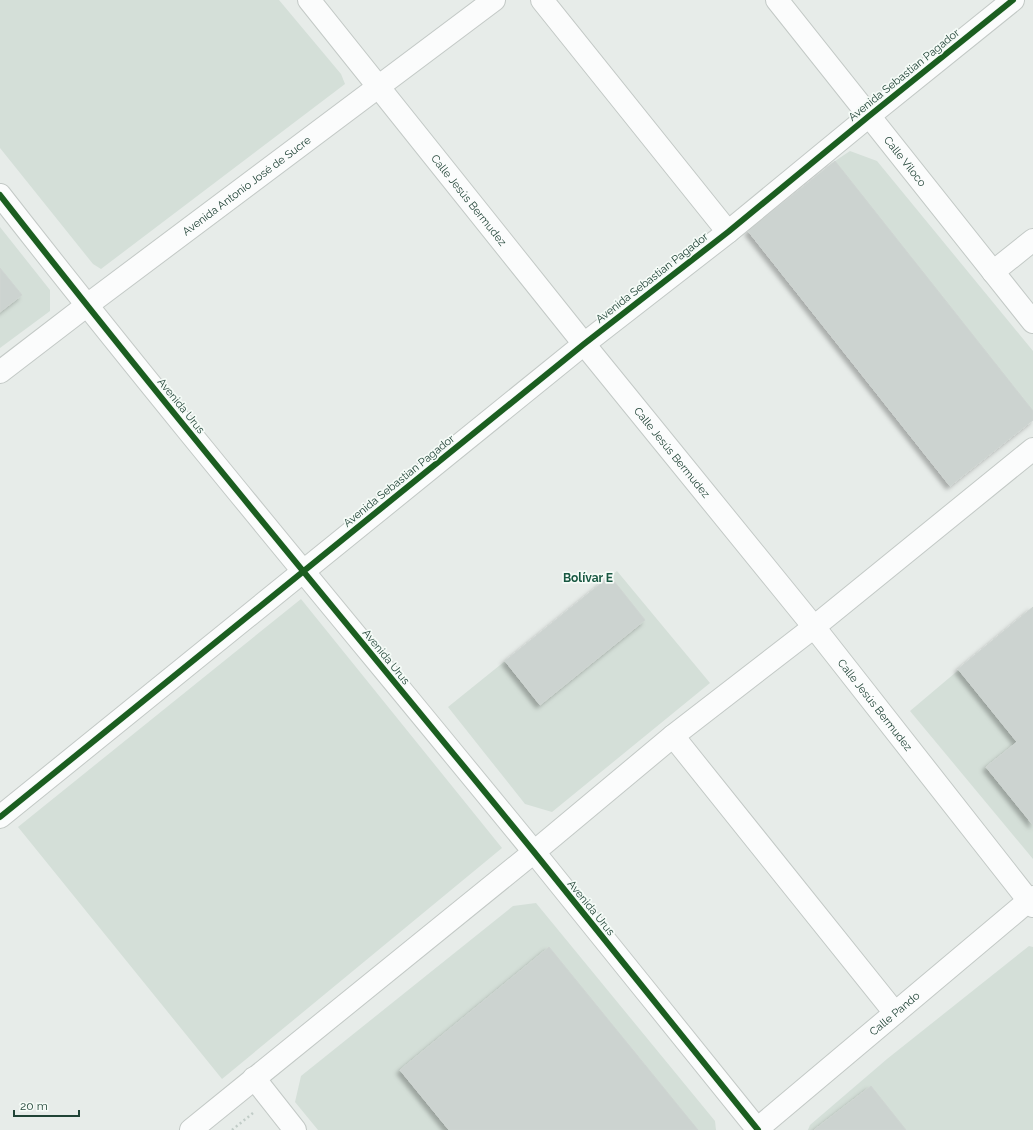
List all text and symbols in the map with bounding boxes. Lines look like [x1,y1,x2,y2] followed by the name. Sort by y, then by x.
[846,26,962,124] street label: Avenida Sebastian Pagador
[180,133,314,238] street label: Avenida Antonio José de Sucre
[881,134,929,189] street label: Calle Viloco
[428,152,510,249] street label: Calle Jesús Bermudez
[593,230,711,326] street label: Avenida Sebastian Pagador
[155,376,207,436] street label: Avenida Urus
[631,404,713,501] street label: Calle Jesús Bermudez
[341,432,457,530] street label: Avenida Sebastian Pagador
[563,571,613,585] district label: Bolívar E
[360,627,412,687] street label: Avenida Urus
[835,656,915,754] street label: Calle Jesús Bermudez
[565,878,617,938] street label: Avenida Urus
[867,988,923,1038] street label: Calle Pando
[14,1092,79,1118] scale bar
[20,1099,48,1113] text: 20 m

